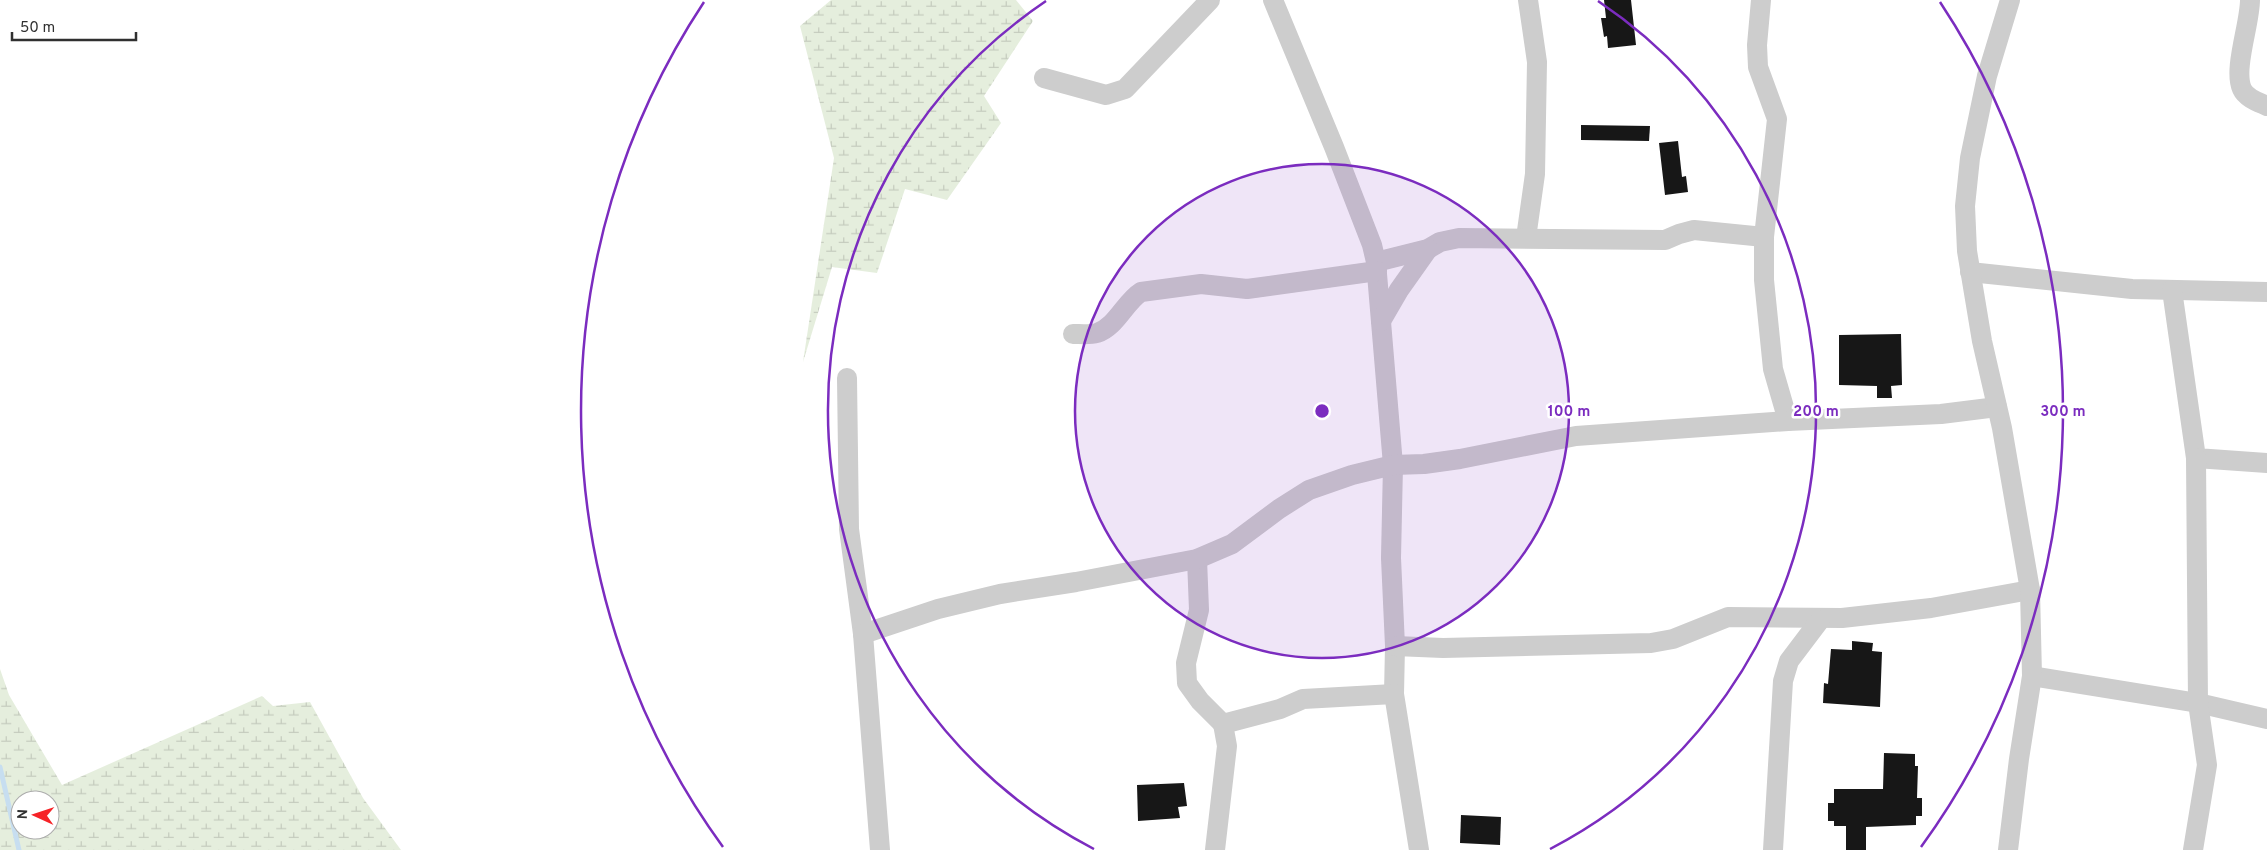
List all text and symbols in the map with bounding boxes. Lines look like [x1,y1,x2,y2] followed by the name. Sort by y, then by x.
[12,10,136,42] scale bar
[20,19,55,38] text: 50 m
[1313,402,1331,420] centre of rings
[1548,403,1590,422] text: 100 m
[1793,403,1839,422] text: 200 m
[2040,403,2086,422] text: 300 m
[10,790,60,840] north arrow
[15,809,32,820] text: N

